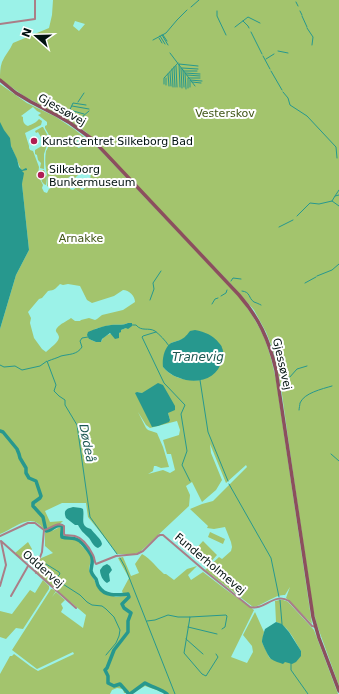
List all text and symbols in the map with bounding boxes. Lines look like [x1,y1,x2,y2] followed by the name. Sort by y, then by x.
[16,16,56,56] north arrow
[19,26,35,39] text: N
[36,91,88,129] street label: Gjessøvej
[195,107,255,120] park label: Vesterskov
[42,135,193,148] place label: KunstCentret Silkeborg Bad
[29,136,39,146] marker: KunstCentret Silkeborg Bad
[49,163,135,189] place label: Silkeborg Bunkermuseum
[36,170,46,180] marker: Silkeborg Bunkermuseum
[59,232,104,245] park label: Arnakke
[270,337,294,391] street label: Gjessøvej
[172,350,224,364] water label: Tranevig
[76,423,98,463] water label: Dødeå
[172,531,248,597] street label: Funderholmevej
[20,548,66,590] street label: Oddervej

